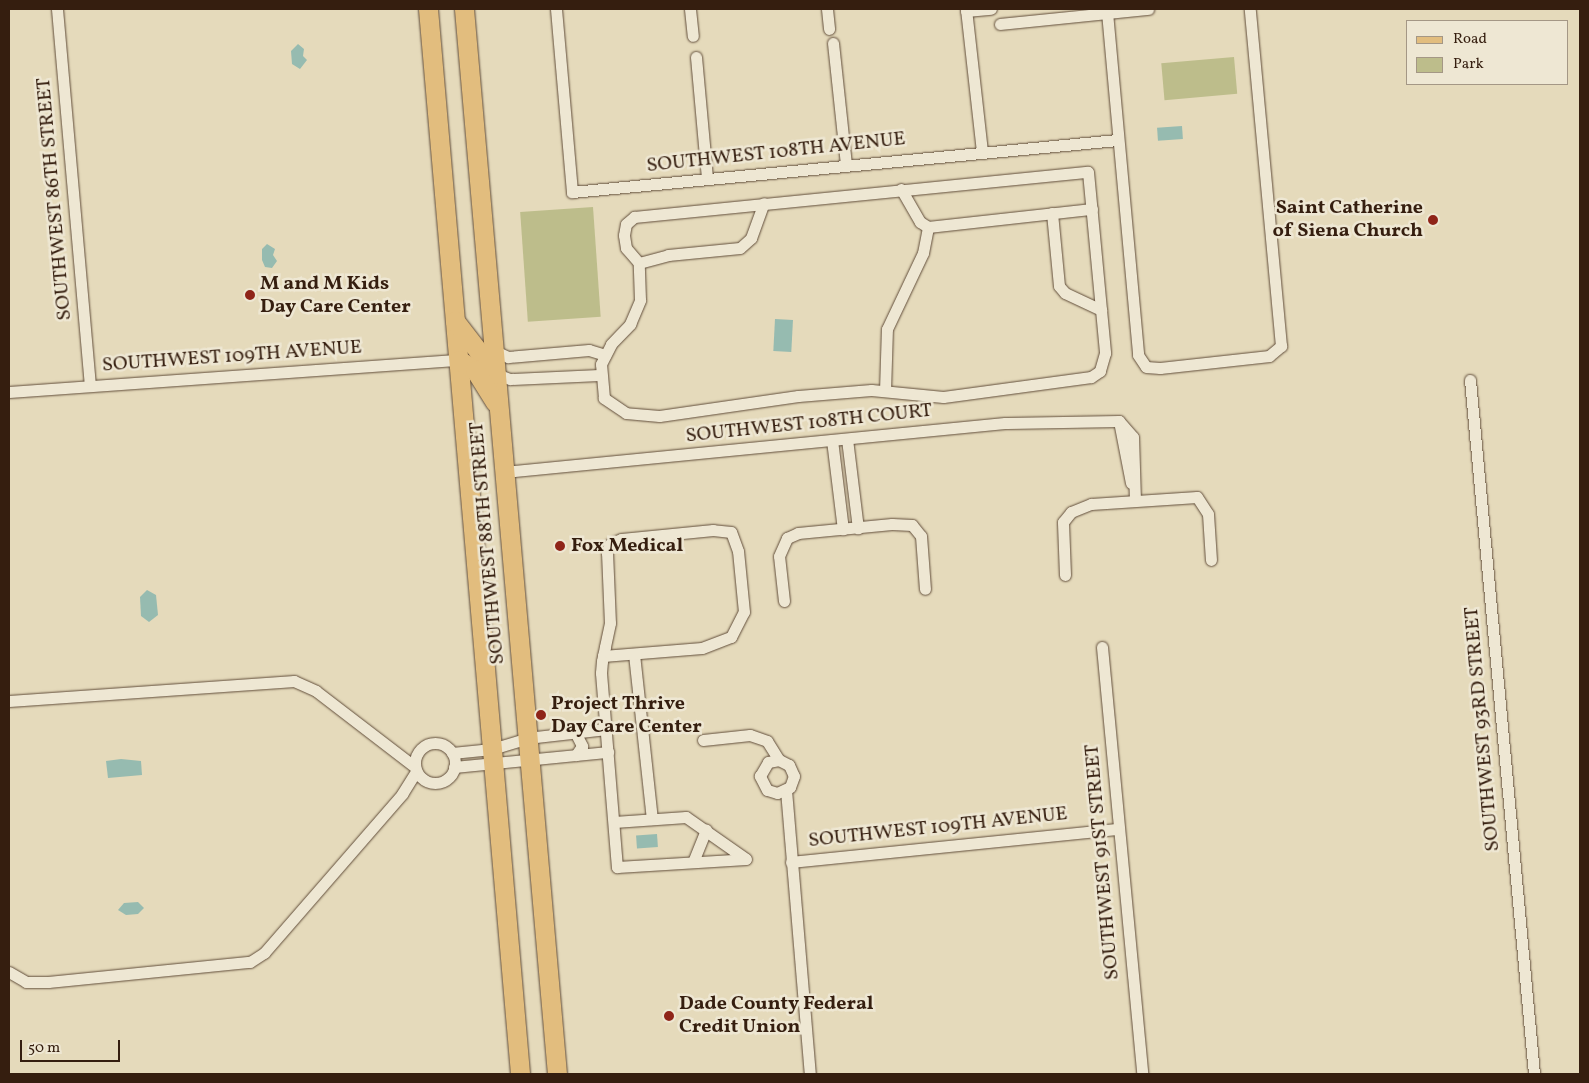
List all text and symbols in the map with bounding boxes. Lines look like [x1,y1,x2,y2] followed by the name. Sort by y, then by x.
[1406,20,1569,85] legend
[1453,29,1487,50] text: Road
[1453,54,1484,75] text: Park
[32,76,78,322] street label: SOUTHWEST 86TH STREET
[645,127,907,179] street label: SOUTHWEST 108TH AVENUE
[1274,196,1423,243] place label: Saint Catherine of Siena Church
[1427,214,1439,226] marker: Saint Catherine of Siena Church
[260,272,411,319] place label: M and M Kids Day Care Center
[244,289,256,301] marker: M and M Kids Day Care Center
[101,336,363,378] street label: SOUTHWEST 109TH AVENUE
[684,399,934,449] street label: SOUTHWEST 108TH COURT
[465,420,511,666] street label: SOUTHWEST 88TH STREET
[571,534,683,558] place label: Fox Medical
[553,539,567,553] marker: Fox Medical
[1460,605,1506,853] street label: SOUTHWEST 93RD STREET
[551,692,702,739] place label: Project Thrive Day Care Center
[535,709,547,721] marker: Project Thrive Day Care Center
[1081,742,1125,982] street label: SOUTHWEST 91ST STREET
[807,802,1069,854] street label: SOUTHWEST 109TH AVENUE
[679,992,874,1039] place label: Dade County Federal Credit Union
[663,1010,675,1022] marker: Dade County Federal Credit Union
[22,1030,122,1062] scale bar
[28,1038,60,1059] text: 50 m

